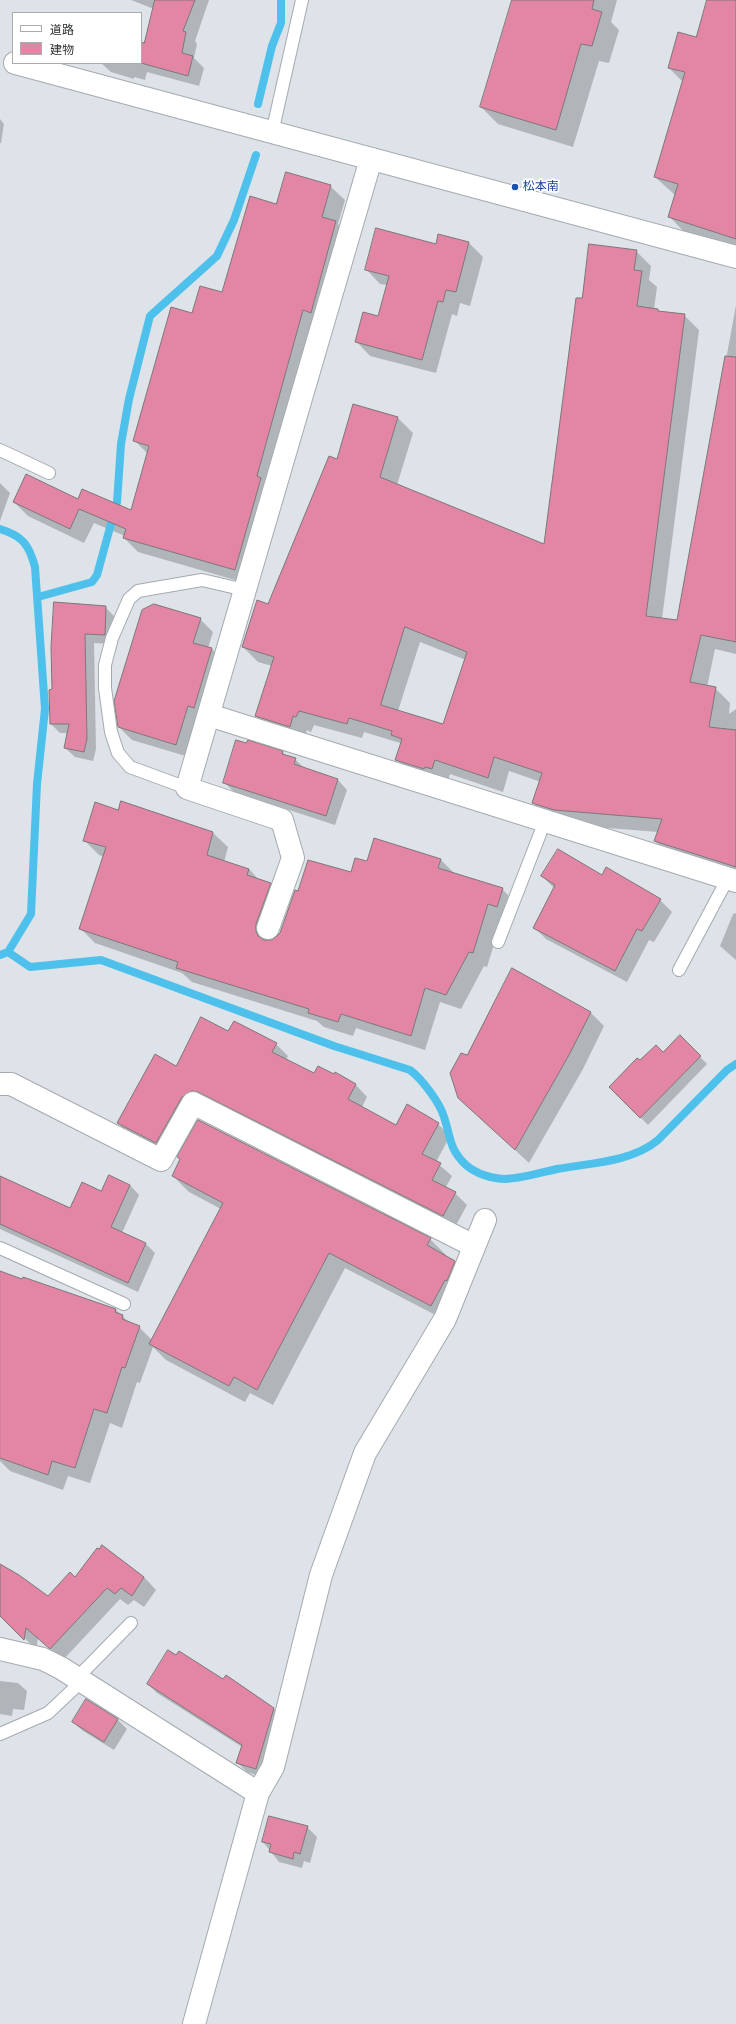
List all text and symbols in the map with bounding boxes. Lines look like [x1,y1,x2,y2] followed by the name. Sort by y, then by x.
[12,12,142,64] legend
[50,23,74,37] text: 道路
[50,43,74,57] text: 建物
[523,180,559,194] place label: 松本南
[510,182,520,192] marker: 松本南

